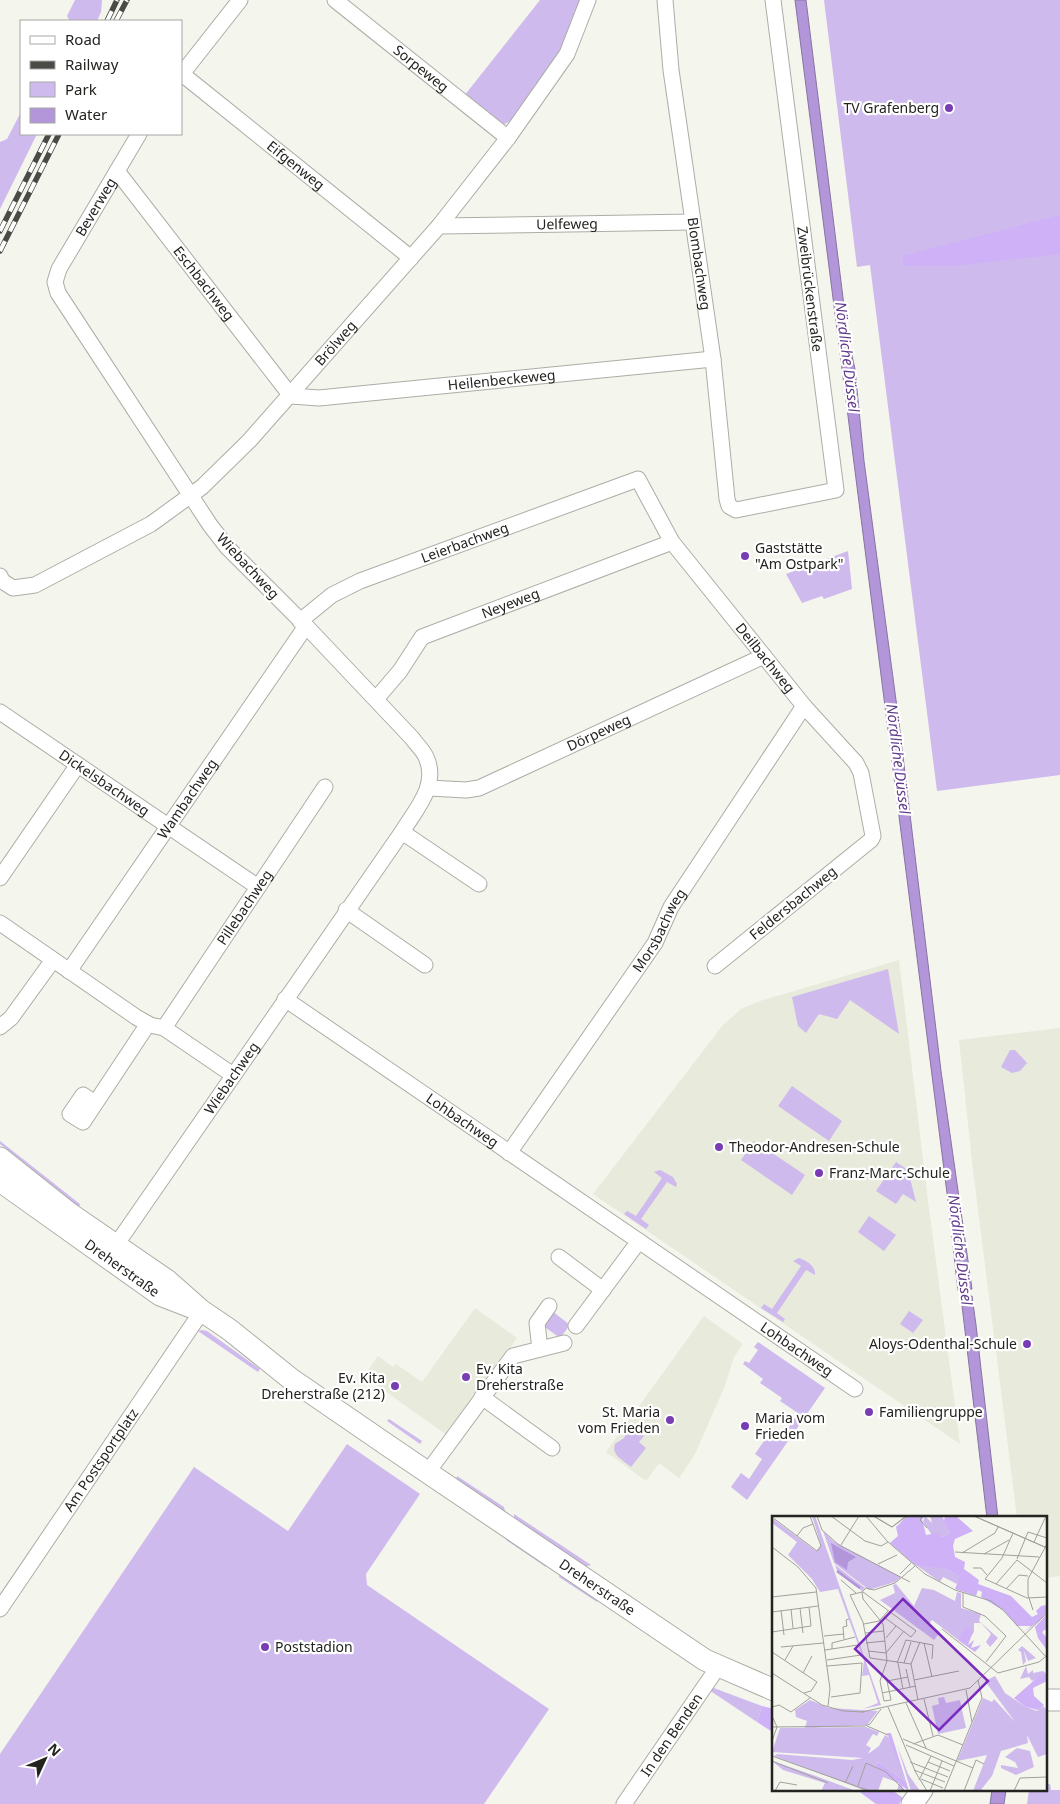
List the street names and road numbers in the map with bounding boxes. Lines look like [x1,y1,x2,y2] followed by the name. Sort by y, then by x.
[390,40,453,96] street label: Sorpeweg
[263,136,329,194] street label: Eifgenweg
[71,174,120,240] street label: Beverweg
[536,213,598,233] street label: Uelfeweg
[684,216,716,311] street label: Blombachweg
[793,225,828,353] street label: Zweibrückenstraße
[169,242,239,324] street label: Eschbachweg
[310,316,360,369] street label: Brölweg
[447,365,556,394] street label: Heilenbeckeweg
[418,517,511,567] street label: Leierbachweg
[213,529,284,603] street label: Wiebachweg
[479,583,542,623] street label: Neyeweg
[732,619,800,697] street label: Deilbachweg
[563,709,633,755] street label: Dörpeweg
[55,745,154,820] street label: Dickelsbachweg
[153,755,221,842] street label: Wambachweg
[745,862,840,944] street label: Feldersbachweg
[212,866,276,948] street label: Pillebachweg
[628,884,690,976] street label: Morsbachweg
[199,1038,263,1118] street label: Wiebachweg
[423,1088,503,1152] street label: Lohbachweg
[81,1234,164,1301] street label: Dreherstraße
[757,1317,837,1380] street label: Lohbachweg
[59,1404,143,1515] street label: Am Postsportplatz
[556,1554,639,1619] street label: Dreherstraße
[636,1689,706,1780] street label: In den Benden

